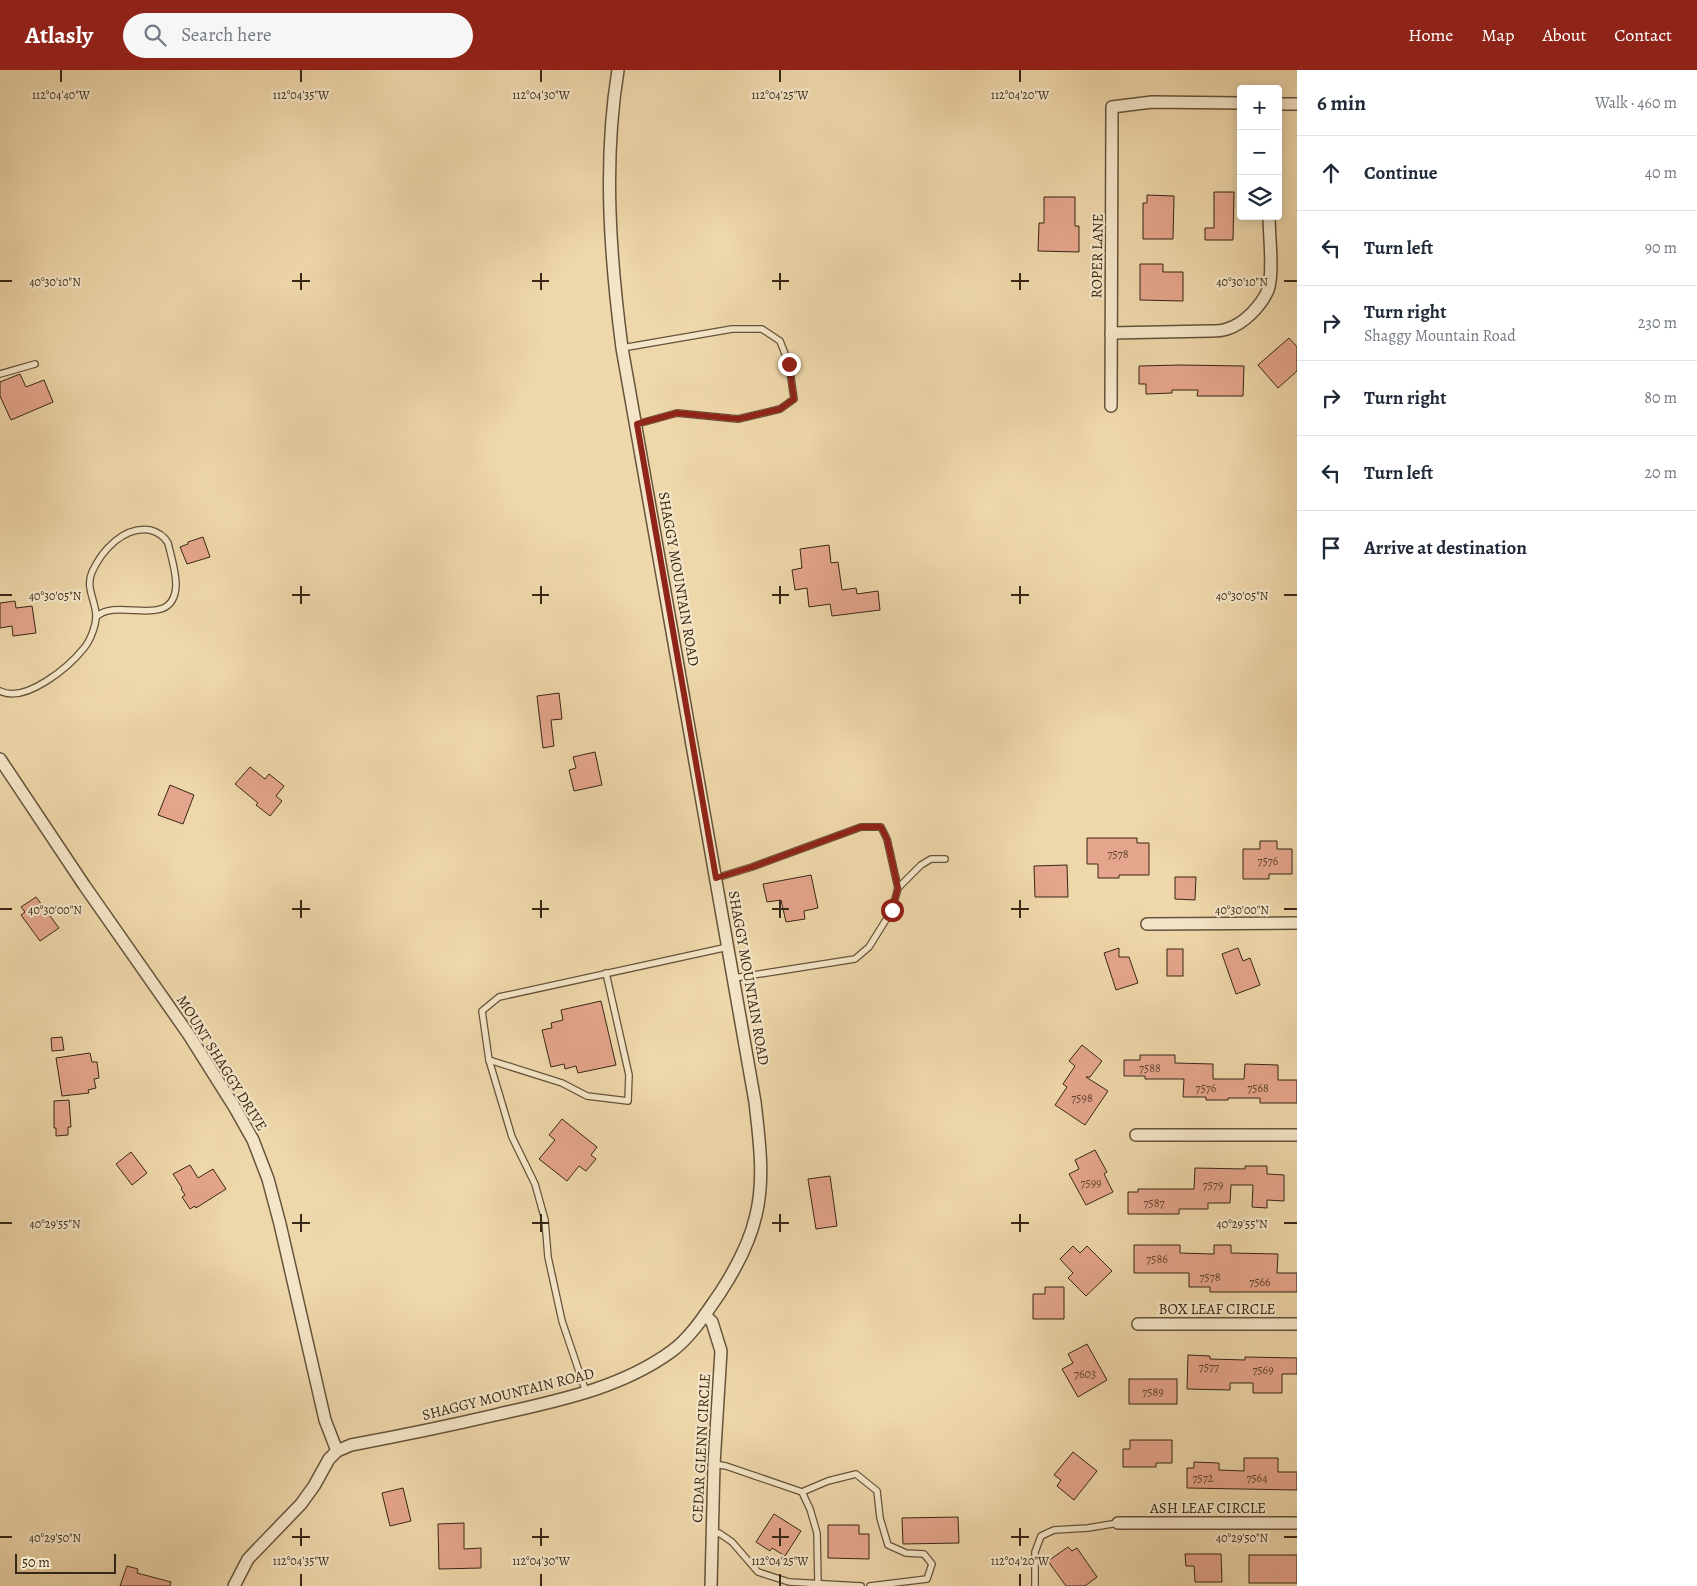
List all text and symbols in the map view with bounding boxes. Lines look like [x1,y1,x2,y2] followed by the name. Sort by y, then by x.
[123,13,473,58] search box
[25,19,93,51] text: Atlasly
[141,21,169,49] icon: search
[181,22,272,48] text: Search here
[1408,23,1453,47] text: Home
[1481,23,1514,47] text: Map
[1542,23,1586,47] text: About
[1614,23,1672,47] text: Contact
[1237,85,1282,220] map controls
[1237,85,1282,130] button: +
[32,87,91,103] text: 112°04'40"W
[273,87,330,103] text: 112°04'35"W
[512,87,571,103] text: 112°04'30"W
[751,87,809,103] text: 112°04'25"W
[991,87,1050,103] text: 112°04'20"W
[1317,89,1366,117] text: 6 min
[1595,92,1677,114] text: Walk · 460 m
[1237,130,1282,175] button: −
[1317,159,1345,187] icon: ahead
[1364,160,1438,186] text: Continue
[1645,162,1677,184] text: 40 m
[1237,175,1282,220] button: layers
[1086,213,1108,299] street label: ROPER LANE
[1317,234,1345,262] icon: left
[1364,235,1433,261] text: Turn left
[1645,237,1677,259] text: 90 m
[29,274,81,290] text: 40°30'10"N
[1216,274,1268,290] text: 40°30'10"N
[1364,299,1446,325] text: Turn right
[1317,309,1345,337] icon: right
[1638,312,1677,334] text: 230 m
[1364,325,1516,347] text: Shaggy Mountain Road
[778,353,801,376] route end
[1317,384,1345,412] icon: right
[1364,385,1446,411] text: Turn right
[1644,387,1677,409] text: 80 m
[1317,459,1345,487] icon: left
[1364,460,1433,486] text: Turn left
[1644,462,1677,484] text: 20 m
[654,490,704,668] street label: SHAGGY MOUNTAIN ROAD
[1317,534,1345,562] icon: arrive
[1364,535,1527,561] text: Arrive at destination
[29,588,82,604] text: 40°30'05"N
[1216,588,1269,604] text: 40°30'05"N
[1107,846,1129,862] house number: 7578
[1258,853,1279,869] house number: 7576
[724,889,774,1067] street label: SHAGGY MOUNTAIN ROAD
[881,899,904,922] route start
[28,902,82,918] text: 40°30'00"N
[1215,902,1269,918] text: 40°30'00"N
[172,991,272,1135] street label: MOUNT SHAGGY DRIVE
[1139,1060,1161,1076] house number: 7588
[1196,1080,1217,1096] house number: 7576
[1247,1080,1269,1096] house number: 7568
[1071,1090,1093,1106] house number: 7598
[1080,1175,1102,1191] house number: 7599
[1203,1177,1223,1193] house number: 7579
[1143,1195,1165,1211] house number: 7587
[29,1216,81,1232] text: 40°29'55"N
[1216,1216,1268,1232] text: 40°29'55"N
[1146,1251,1168,1267] house number: 7586
[1199,1269,1221,1285] house number: 7578
[1249,1274,1271,1290] house number: 7566
[1159,1299,1275,1319] street label: BOX LEAF CIRCLE
[1199,1359,1220,1375] house number: 7577
[1252,1362,1274,1378] house number: 7569
[420,1363,596,1425] street label: SHAGGY MOUNTAIN ROAD
[1074,1366,1096,1382] house number: 7603
[687,1373,715,1523] street label: CEDAR GLENN CIRCLE
[1142,1384,1164,1400] house number: 7589
[1193,1470,1214,1486] house number: 7572
[1246,1470,1268,1486] house number: 7564
[1149,1498,1266,1518] street label: ASH LEAF CIRCLE
[29,1530,82,1546] text: 40°29'50"N
[1216,1530,1269,1546] text: 40°29'50"N
[15,1551,116,1574] scale bar
[22,1553,50,1572] text: 50 m
[273,1553,330,1569] text: 112°04'35"W
[512,1553,571,1569] text: 112°04'30"W
[751,1553,809,1569] text: 112°04'25"W
[991,1553,1050,1569] text: 112°04'20"W

